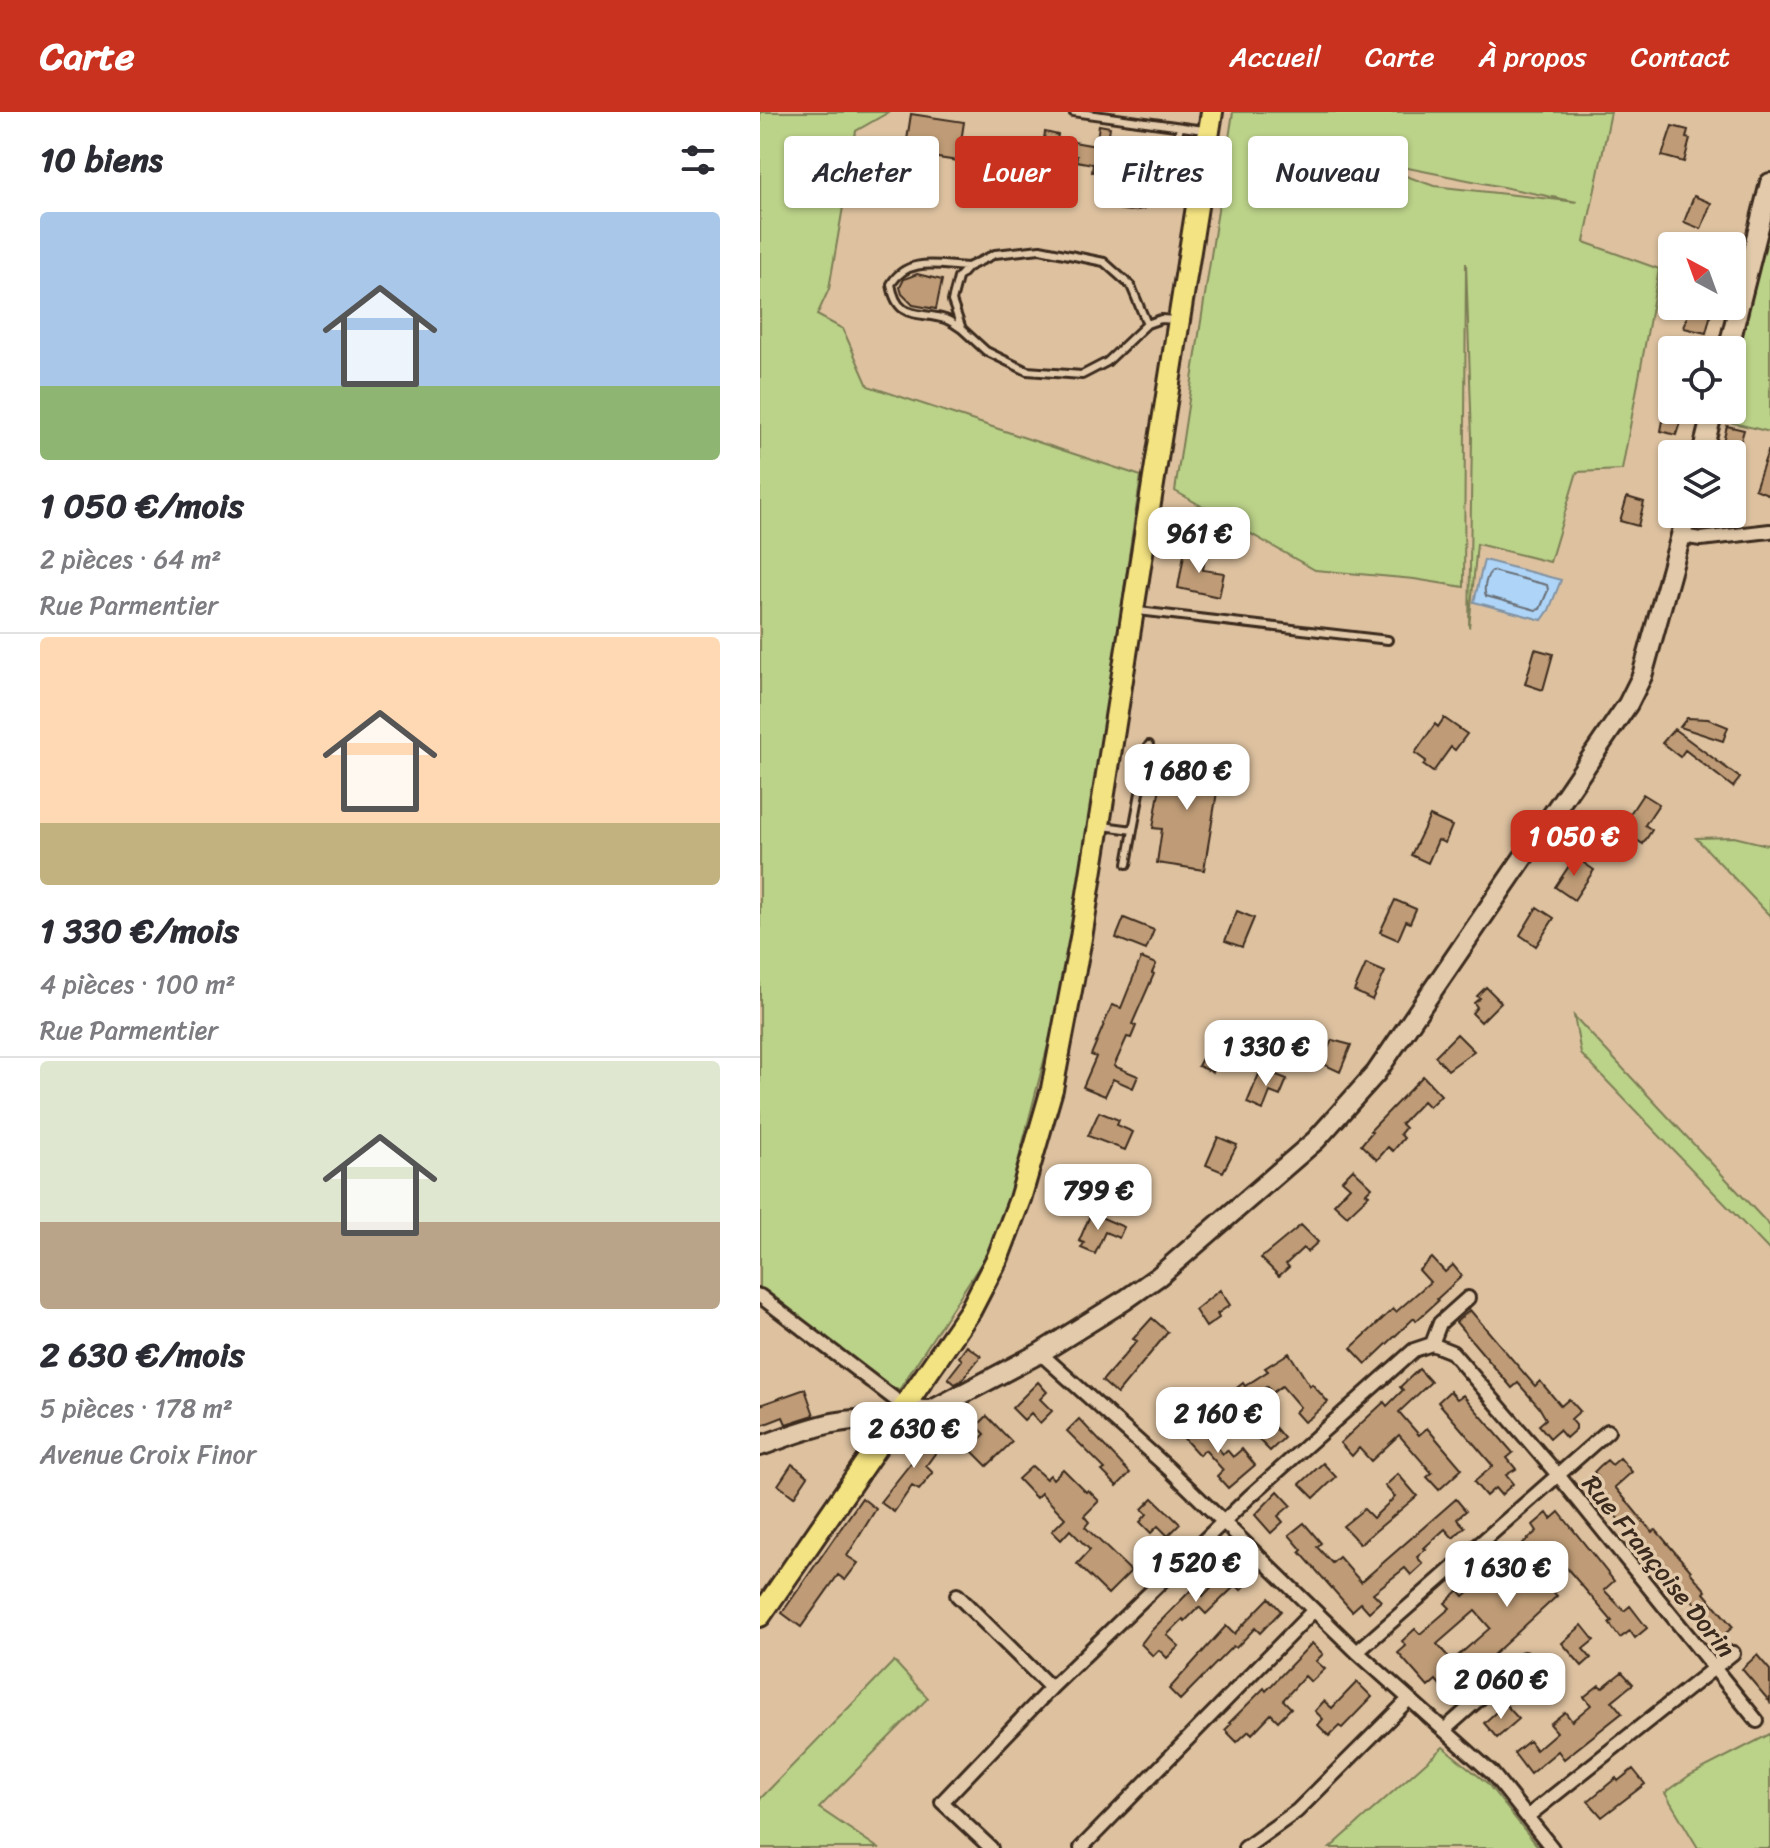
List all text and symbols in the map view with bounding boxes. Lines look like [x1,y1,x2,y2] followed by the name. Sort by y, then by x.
[40,23,135,90] text: Carte
[1230,32,1321,81] text: Accueil
[1365,32,1435,81] text: Carte
[1479,32,1587,81] text: À propos
[1631,32,1730,81] text: Contact
[40,130,163,190] text: 10 biens
[784,136,939,208] chip: Acheter
[955,136,1078,208] chip: Louer
[1094,136,1232,208] chip: Filtres
[1248,136,1408,208] chip: Nouveau
[676,138,720,182] icon: filters
[1658,232,1746,320] north arrow
[1658,232,1746,528] map controls
[308,264,452,408] icon: home
[1658,336,1746,424] button: locate
[1658,440,1746,528] button: layers
[40,476,244,536] text: 1 050 €/mois
[1143,507,1255,575] pin: 961 €
[1166,510,1232,556] text: 961 €
[40,536,221,582] text: 2 pièces · 64 m²
[40,582,218,628] text: Rue Parmentier
[308,689,452,833] icon: home
[1113,744,1261,812] pin: 1 680 €
[1143,747,1231,793] text: 1 680 €
[1500,810,1648,878] pin: 1 050 €
[1529,813,1619,859] text: 1 050 €
[40,901,239,961] text: 1 330 €/mois
[40,961,236,1007] text: 4 pièces · 100 m²
[40,1007,218,1053] text: Rue Parmentier
[1192,1020,1340,1088] pin: 1 330 €
[1223,1023,1309,1069] text: 1 330 €
[308,1113,452,1257] icon: home
[1042,1164,1154,1232] pin: 799 €
[1063,1167,1133,1213] text: 799 €
[40,1325,245,1385] text: 2 630 €/mois
[40,1385,233,1431] text: 5 pièces · 178 m²
[1144,1387,1292,1455] pin: 2 160 €
[1174,1390,1262,1436] text: 2 160 €
[840,1402,988,1470] pin: 2 630 €
[868,1405,960,1451] text: 2 630 €
[40,1431,256,1477] text: Avenue Croix Finor
[1570,1464,1748,1668] street label: Rue Françoise Dorin
[1122,1536,1270,1604] pin: 1 520 €
[1151,1539,1241,1585] text: 1 520 €
[1433,1541,1581,1609] pin: 1 630 €
[1463,1544,1551,1590] text: 1 630 €
[1427,1653,1575,1721] pin: 2 060 €
[1454,1656,1548,1702] text: 2 060 €

